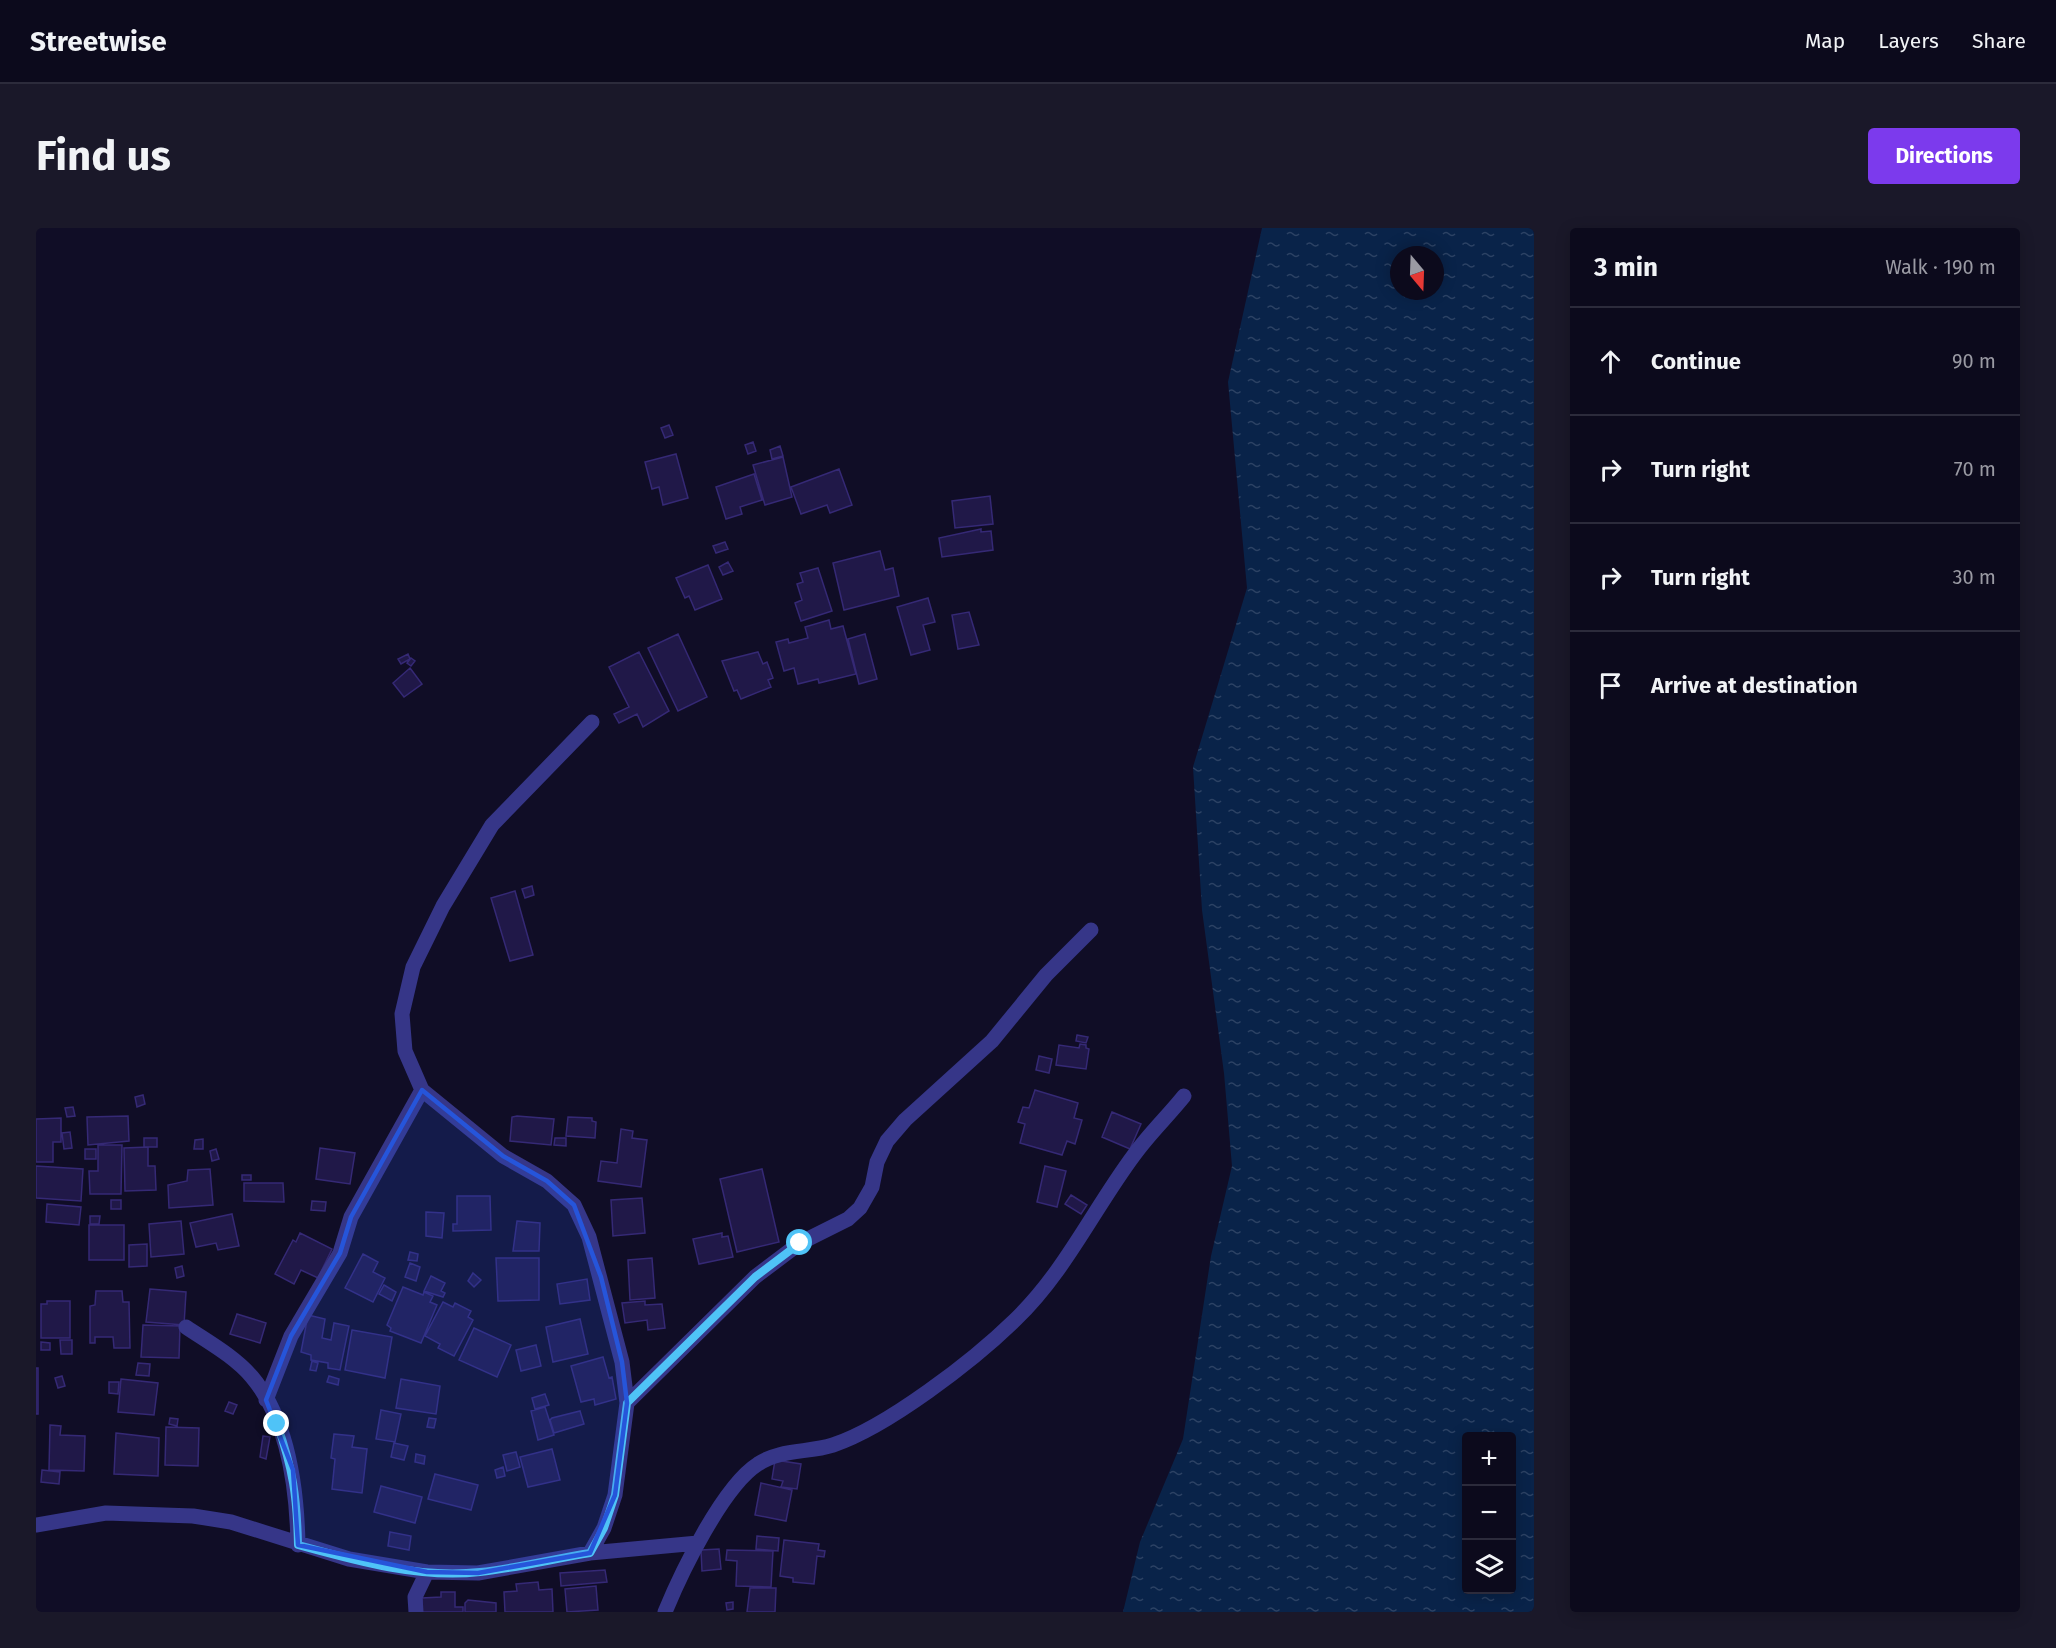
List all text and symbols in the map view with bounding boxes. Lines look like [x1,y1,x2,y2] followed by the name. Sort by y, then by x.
[30,25,167,58] text: Streetwise
[1805,28,1845,54] text: Map
[1878,28,1939,54] text: Layers
[1972,28,2026,54] text: Share
[1868,128,2020,184] button: Directions
[36,131,171,181] text: Find us
[1390,246,1444,300] north arrow
[1594,252,1658,283] text: 3 min
[1885,255,1996,279] text: Walk · 190 m
[1594,345,1627,378] icon: ahead
[1651,348,1741,375] text: Continue
[1952,349,1996,373] text: 90 m
[1594,453,1627,486] icon: right
[1651,456,1750,483] text: Turn right
[1954,457,1996,481] text: 70 m
[1594,561,1627,594] icon: right
[1651,564,1750,591] text: Turn right
[1952,565,1996,589] text: 30 m
[1594,669,1627,702] icon: arrive
[1651,672,1858,699] text: Arrive at destination
[786,1229,812,1255] route start
[263,1410,289,1436] route end
[1462,1432,1516,1594] map controls
[1462,1432,1516,1486] button: +
[1462,1486,1516,1540] button: −
[1462,1540,1516,1594] button: layers

